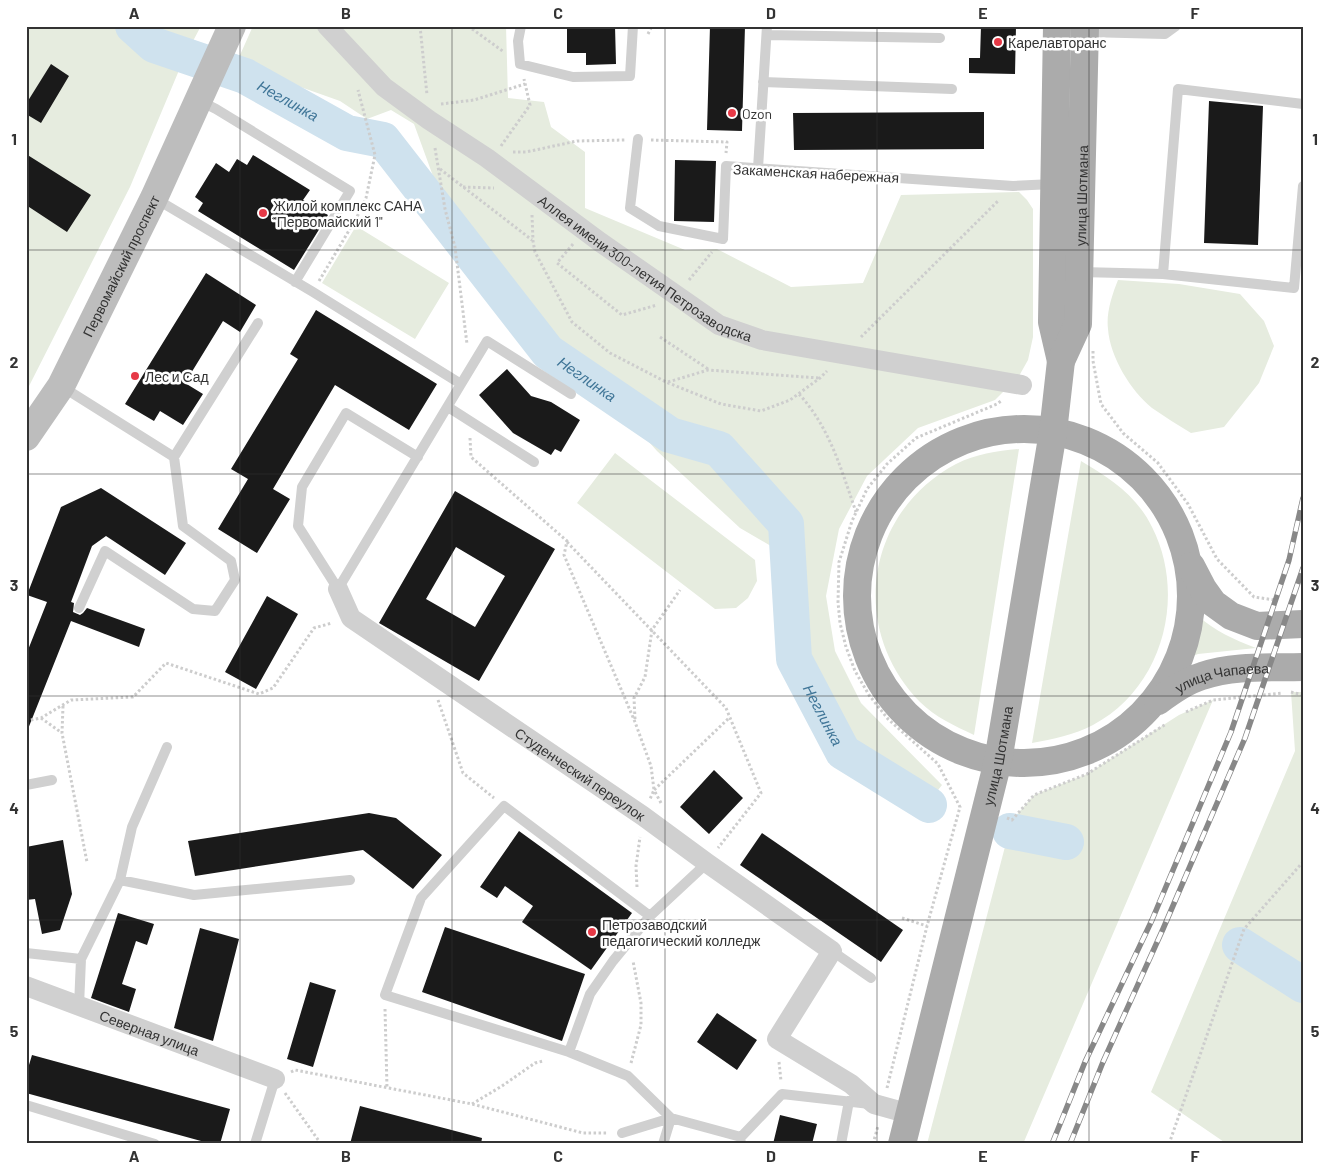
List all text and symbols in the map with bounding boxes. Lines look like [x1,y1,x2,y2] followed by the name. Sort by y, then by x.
[129,3,140,22] text: A
[341,3,351,22] text: B
[553,3,563,22] text: C
[766,3,776,22] text: D
[978,3,988,22] text: E
[1191,3,1200,22] text: F
[1008,34,1106,51] place label: Карелавторанс
[992,36,1004,48] marker: Карелавторанс
[255,76,322,124] water label: Неглинка
[742,105,772,122] place label: Ozon
[726,107,738,119] marker: Ozon
[11,129,17,148] text: 1
[1312,129,1318,148] text: 1
[1071,145,1091,246] street label: улица Шотмана
[733,160,899,186] street label: Закаменская набережная
[535,191,755,344] street label: Аллея имени 300-летия Петрозаводска
[78,192,163,339] street label: Первомайский проспект
[273,197,423,230] place label: Жилой комплекс САНА "Первомайский 1"
[257,207,269,219] marker: Жилой комплекс САНА "Первомайский 1"
[10,352,19,371] text: 2
[554,352,620,405] water label: Неглинка
[1311,352,1320,371] text: 2
[145,368,209,385] place label: Лес и Сад
[129,370,141,382] marker: Лес и Сад
[10,575,18,594] text: 3
[1311,575,1319,594] text: 3
[1171,659,1269,696] street label: улица Чапаева
[800,681,847,749] water label: Неглинка
[979,704,1016,807] street label: улица Шотмана
[512,723,649,824] street label: Студенческий переулок
[9,798,19,817] text: 4
[1310,798,1320,817] text: 4
[602,916,761,949] place label: Петрозаводский педагогический колледж
[586,926,598,938] marker: Петрозаводский педагогический колледж
[97,1006,202,1059] street label: Северная улица
[10,1021,19,1040] text: 5
[1311,1021,1320,1040] text: 5
[129,1146,140,1165] text: A
[341,1146,351,1165] text: B
[553,1146,563,1165] text: C
[766,1146,776,1165] text: D
[978,1146,988,1165] text: E
[1191,1146,1200,1165] text: F

